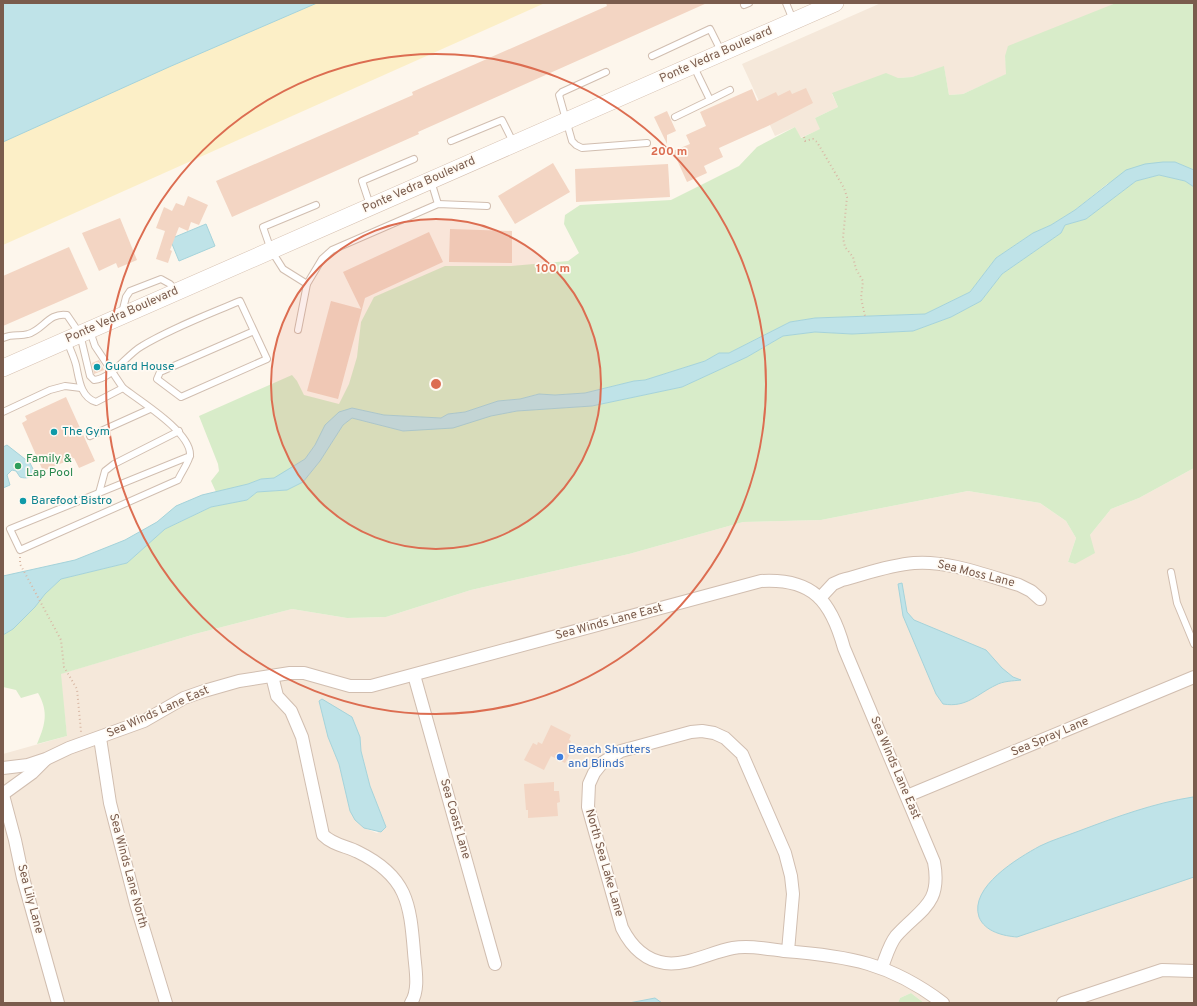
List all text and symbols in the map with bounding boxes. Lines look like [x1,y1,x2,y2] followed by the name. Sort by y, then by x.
[657,23,775,87] street label: Ponte Vedra Boulevard
[651,144,687,160] text: 200 m
[360,153,478,217] street label: Ponte Vedra Boulevard
[536,261,570,277] text: 100 m
[63,283,181,347] street label: Ponte Vedra Boulevard
[105,359,174,375] place label: Guard House
[92,362,102,372] marker: Guard House
[429,377,443,391] centre of rings
[62,424,110,440] place label: The Gym
[49,427,59,437] marker: The Gym
[26,451,73,481] place label: Family & Lap Pool
[13,461,23,471] marker: Family & Lap Pool
[31,493,112,509] place label: Barefoot Bistro
[18,496,28,506] marker: Barefoot Bistro
[936,557,1016,591] street label: Sea Moss Lane
[554,600,664,644] street label: Sea Winds Lane East
[104,682,212,742] street label: Sea Winds Lane East
[1009,713,1091,761] street label: Sea Spray Lane
[866,714,924,822] street label: Sea Winds Lane East
[568,742,651,772] place label: Beach Shutters and Blinds
[555,752,565,762] marker: Beach Shutters and Blinds
[436,777,474,861] street label: Sea Coast Lane
[581,807,627,919] street label: North Sea Lake Lane
[105,812,151,930] street label: Sea Winds Lane North
[13,863,47,935] street label: Sea Lily Lane

